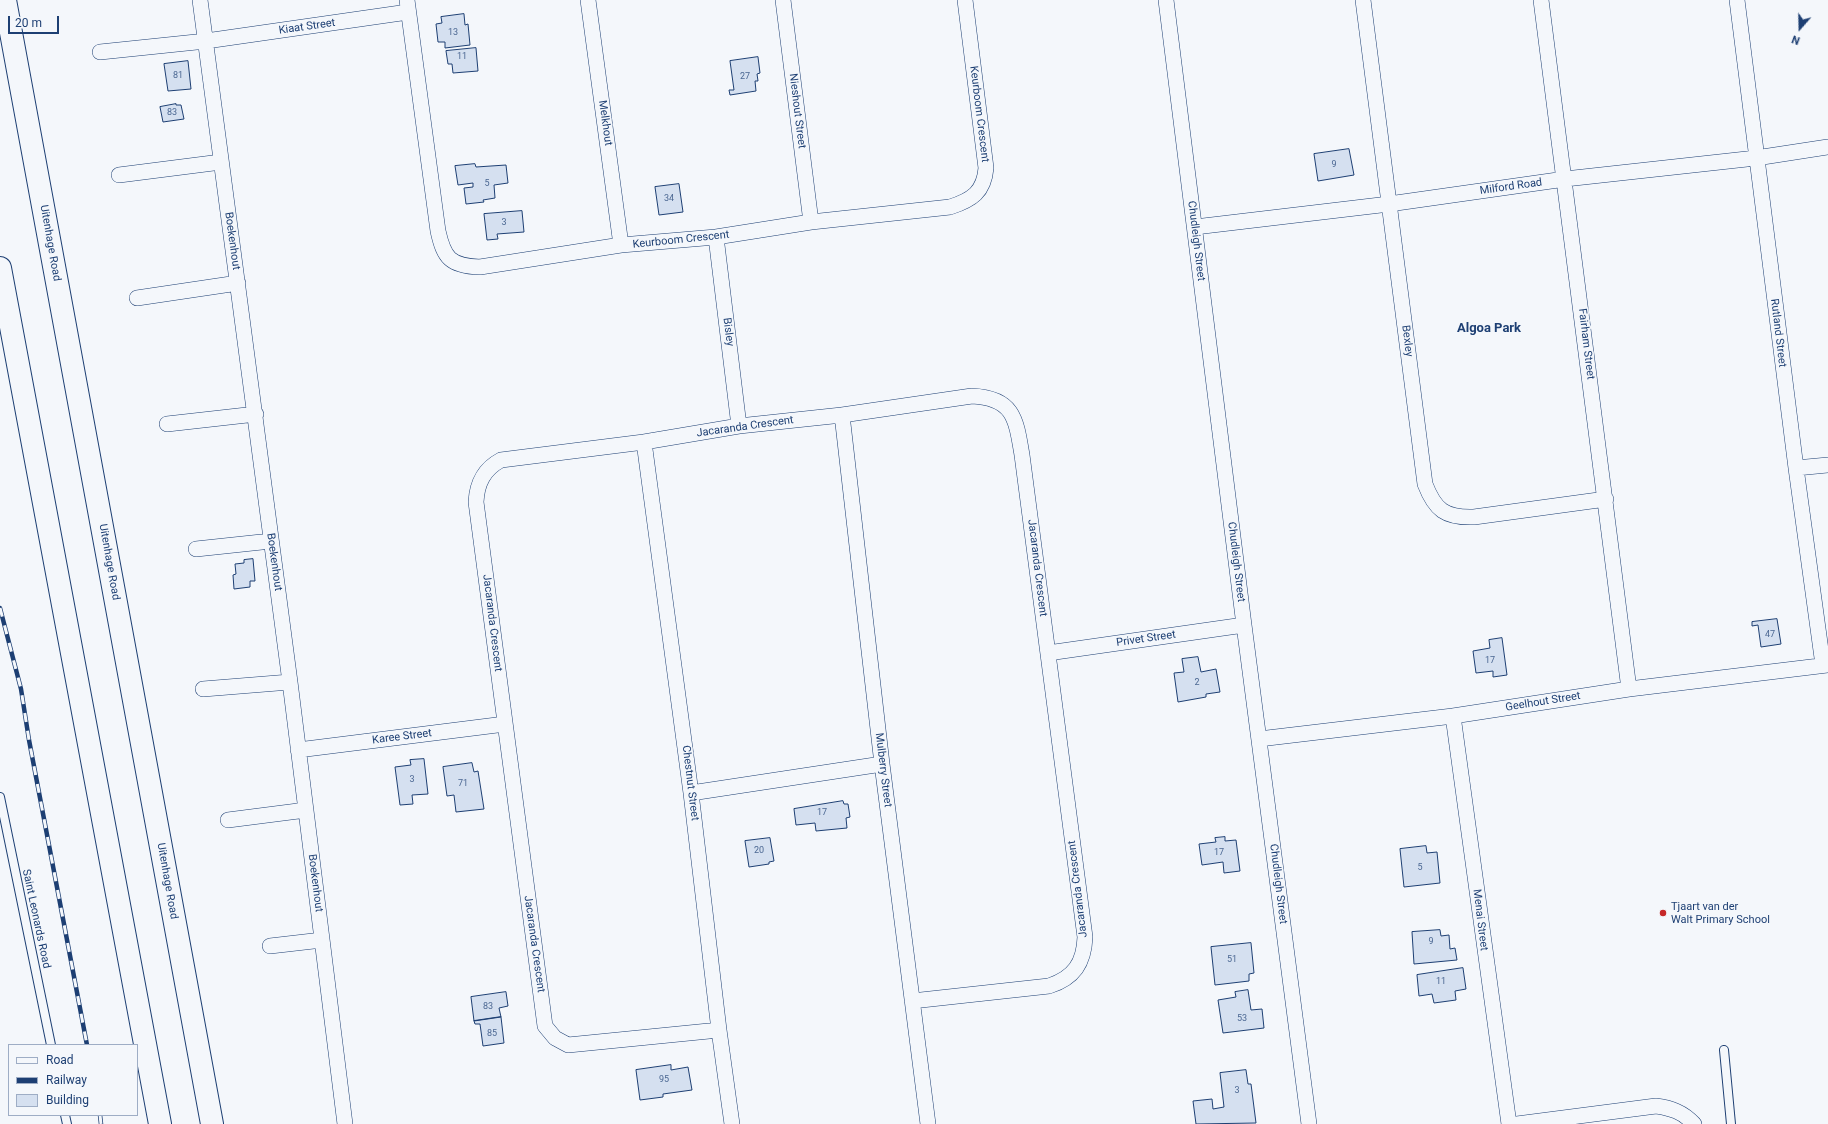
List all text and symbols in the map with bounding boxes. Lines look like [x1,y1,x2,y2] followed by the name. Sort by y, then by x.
[10,8,61,34] scale bar
[1780,8,1820,48] north arrow
[15,16,42,30] text: 20 m
[278,17,336,37] street label: Kiaat Street
[448,28,458,38] house number: 13
[1790,32,1802,47] text: N
[457,52,467,62] house number: 11
[967,65,991,163] street label: Keurboom Crescent
[173,71,183,81] house number: 81
[740,72,750,82] house number: 27
[786,73,808,149] street label: Nieshout Street
[595,99,615,147] street label: Melkhout
[167,108,177,118] house number: 83
[1331,160,1337,170] house number: 9
[1479,176,1543,198] street label: Milford Road
[484,179,490,189] house number: 5
[664,194,674,204] house number: 34
[1185,200,1207,282] street label: Chudleigh Street
[37,204,63,282] street label: Uitenhage Road
[221,211,243,271] street label: Boekenhout
[501,218,507,228] house number: 3
[632,228,730,252] street label: Keurboom Crescent
[1767,298,1789,368] street label: Rutland Street
[1575,308,1597,380] street label: Fairham Street
[720,317,736,347] street label: Bisley
[1457,321,1521,337] district label: Algoa Park
[1399,324,1415,358] street label: Bexley
[696,414,794,440] street label: Jacaranda Crescent
[1024,519,1050,617] street label: Jacaranda Crescent
[1225,521,1247,603] street label: Chudleigh Street
[96,523,122,601] street label: Uitenhage Road
[263,532,285,592] street label: Boekenhout
[479,574,505,672] street label: Jacaranda Crescent
[1115,628,1177,650] street label: Privet Street
[1765,630,1775,640] house number: 47
[1485,656,1495,666] house number: 17
[1194,678,1200,688] house number: 2
[1505,690,1581,714] street label: Geelhout Street
[371,727,433,747] street label: Karee Street
[872,732,894,808] street label: Mulberry Street
[679,745,701,821] street label: Chestnut Street
[409,775,415,785] house number: 3
[458,779,468,789] house number: 71
[817,808,827,818] house number: 17
[1065,840,1091,938] street label: Jacaranda Crescent
[154,842,180,920] street label: Uitenhage Road
[1267,843,1289,925] street label: Chudleigh Street
[754,846,764,856] house number: 20
[1214,848,1224,858] house number: 17
[305,853,325,913] street label: Boekenhout
[1417,863,1423,873] house number: 5
[19,868,53,970] street label: Saint Leonards Road
[1470,888,1490,952] street label: Menai Street
[521,895,547,993] street label: Jacaranda Crescent
[1671,900,1770,926] place label: Tjaart van der Walt Primary School
[1658,908,1668,918] marker: Tjaart van der Walt Primary School
[1428,937,1434,947] house number: 9
[1227,955,1237,965] house number: 51
[1436,977,1446,987] house number: 11
[483,1002,493,1012] house number: 83
[1237,1014,1247,1024] house number: 53
[487,1029,497,1039] house number: 85
[8,1044,138,1116] legend
[46,1053,74,1067] text: Road
[46,1073,87,1087] text: Railway
[659,1075,669,1085] house number: 95
[1234,1086,1240,1096] house number: 3
[46,1093,89,1107] text: Building

